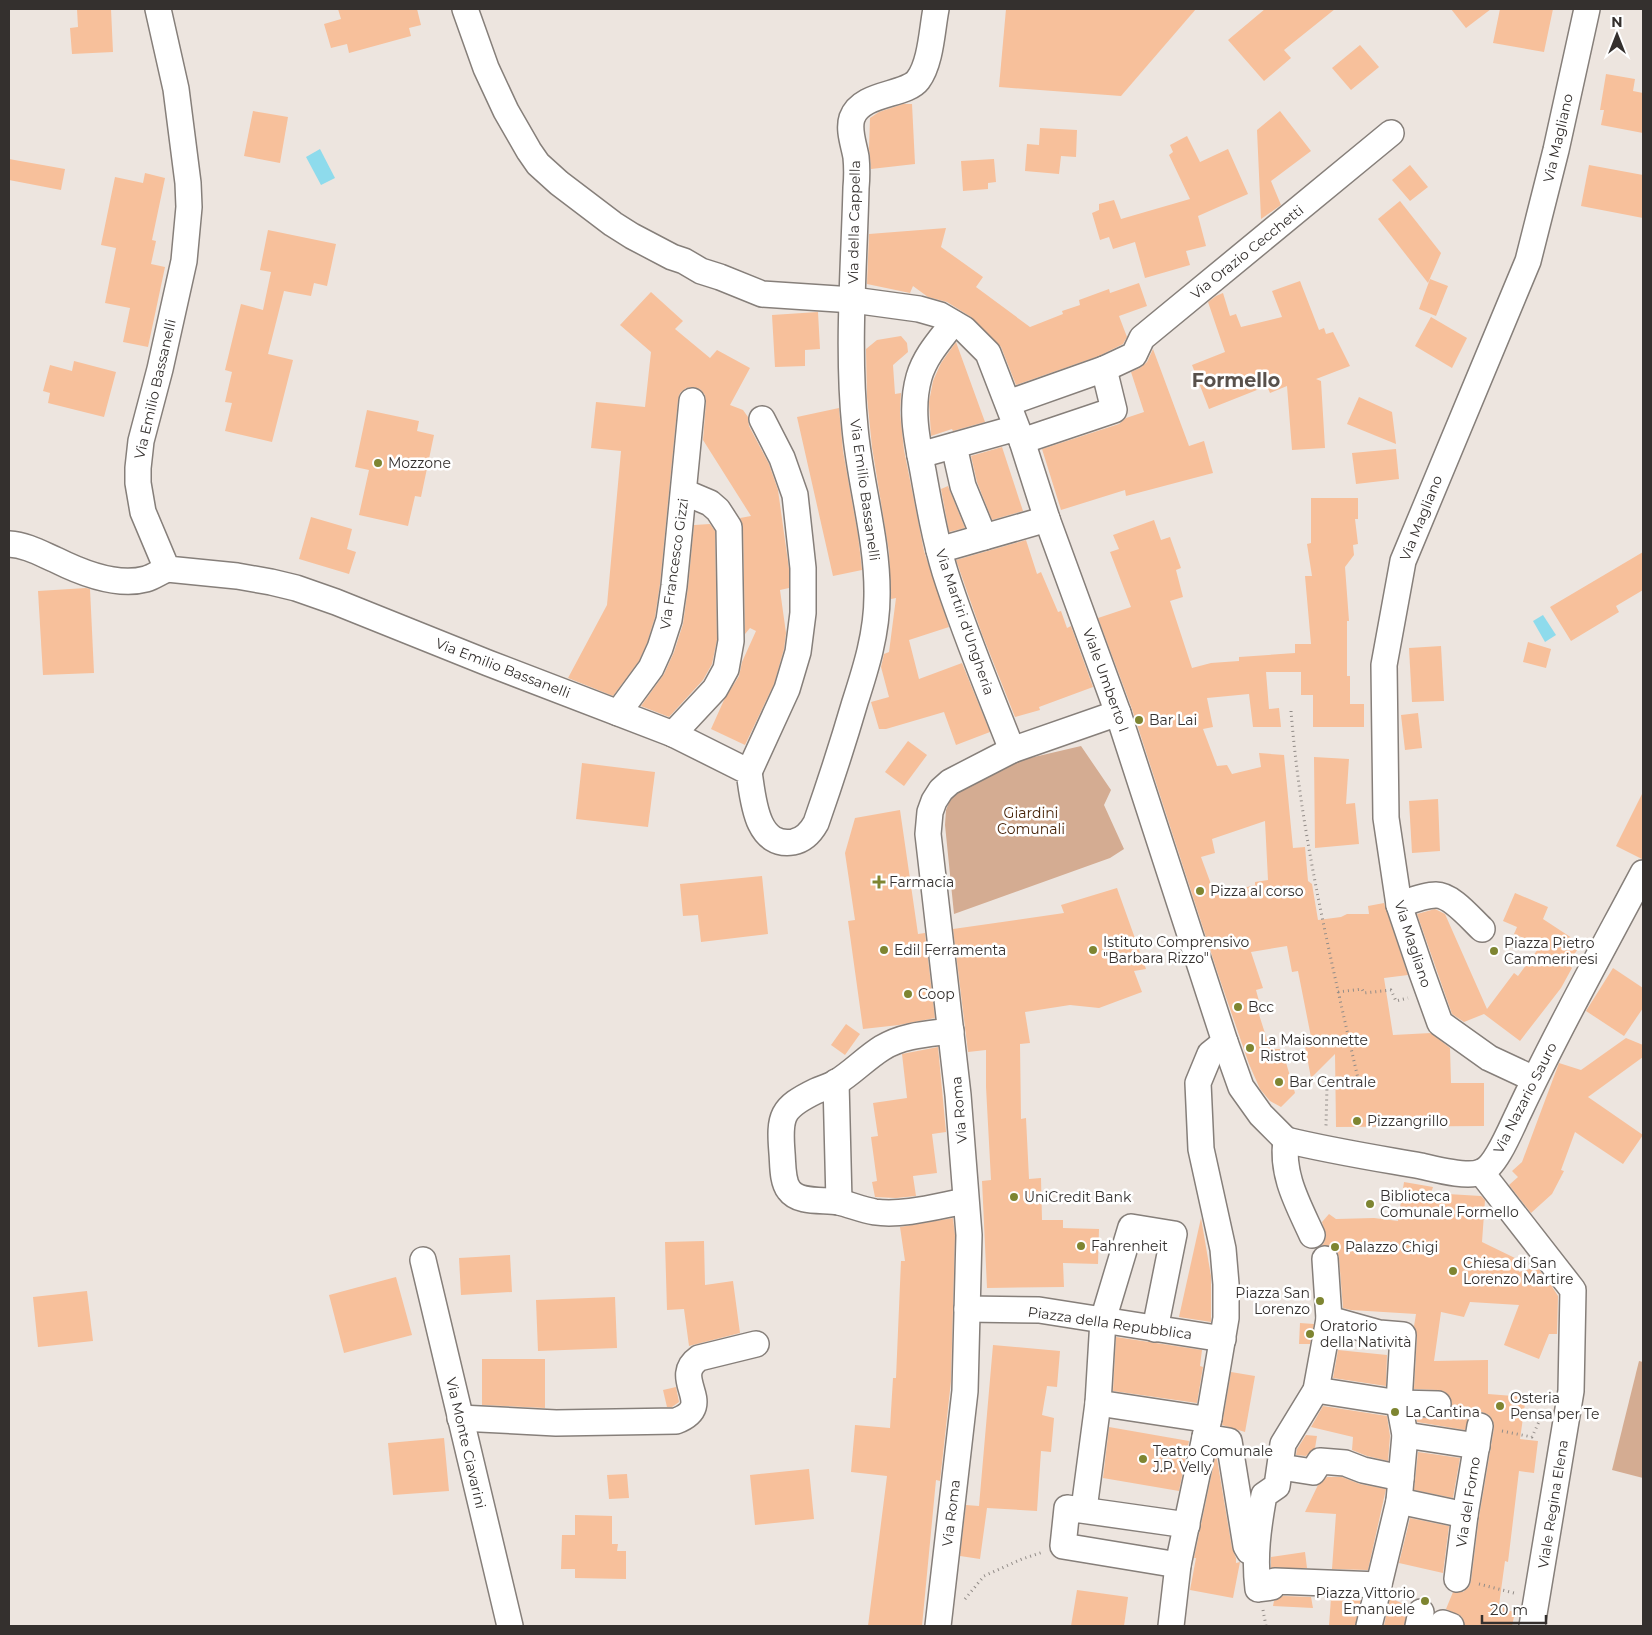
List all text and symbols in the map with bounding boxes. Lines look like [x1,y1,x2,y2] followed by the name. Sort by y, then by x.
[1592,10,1642,60] north arrow
[1611,13,1623,31] text: N
[1539,92,1577,184] street label: Via Magliano
[844,160,864,284] street label: Via della Cappella
[1187,201,1307,303] street label: Via Orazio Cecchetti
[130,317,180,461] street label: Via Emilio Bassanelli
[1192,369,1280,392] district label: Formello
[846,418,884,562] street label: Via Emilio Bassanelli
[388,454,451,472] place label: Mozzone
[372,457,384,469] marker: Mozzone
[1396,472,1446,563] street label: Via Magliano
[656,497,692,631] street label: Via Francesco Gizzi
[932,547,998,697] street label: Via Martiri d'Ungheria
[1079,626,1133,734] street label: Viale Umberto I
[433,634,573,702] street label: Via Emilio Bassanelli
[1149,711,1197,729] place label: Bar Lai
[1133,714,1145,726] marker: Bar Lai
[997,804,1065,838] park label: Giardini Comunali
[889,873,954,891] place label: Farmacia
[873,876,885,888] marker: Farmacia
[1210,882,1304,900] place label: Pizza al corso
[1194,885,1206,897] marker: Pizza al corso
[1390,898,1436,990] street label: Via Magliano
[1103,933,1249,967] place label: Istituto Comprensivo "Barbara Rizzo"
[1504,934,1598,968] place label: Piazza Pietro Cammerinesi
[894,941,1006,959] place label: Edil Ferramenta
[878,944,890,956] marker: Edil Ferramenta
[1087,944,1099,956] marker: Istituto Comprensivo "Barbara Rizzo"
[1488,945,1500,957] marker: Piazza Pietro Cammerinesi
[918,985,955,1003] place label: Coop
[902,988,914,1000] marker: Coop
[1248,998,1274,1016] place label: Bcc
[1232,1001,1244,1013] marker: Bcc
[1260,1031,1368,1065] place label: La Maisonnette Ristrot
[1489,1039,1561,1157] street label: Via Nazario Sauro
[1244,1042,1256,1054] marker: La Maisonnette Ristrot
[1289,1073,1376,1091] place label: Bar Centrale
[947,1076,971,1144] street label: Via Roma
[1273,1076,1285,1088] marker: Bar Centrale
[1367,1112,1448,1130] place label: Pizzangrillo
[1351,1115,1363,1127] marker: Pizzangrillo
[1380,1187,1519,1221] place label: Biblioteca Comunale Formello
[1024,1188,1132,1206] place label: UniCredit Bank
[1008,1191,1020,1203] marker: UniCredit Bank
[1364,1198,1376,1210] marker: Biblioteca Comunale Formello
[1091,1237,1168,1255] place label: Fahrenheit
[1345,1238,1438,1256] place label: Palazzo Chigi
[1075,1240,1087,1252] marker: Fahrenheit
[1329,1241,1341,1253] marker: Palazzo Chigi
[1463,1254,1574,1288] place label: Chiesa di San Lorenzo Martire
[1447,1265,1459,1277] marker: Chiesa di San Lorenzo Martire
[1235,1284,1310,1318] place label: Piazza San Lorenzo
[1314,1295,1326,1307] marker: Piazza San Lorenzo
[1027,1303,1193,1343] street label: Piazza della Repubblica
[1320,1317,1411,1351] place label: Oratorio della Natività
[1304,1328,1316,1340] marker: Oratorio della Natività
[442,1376,490,1510] street label: Via Monte Ciavarini
[1510,1389,1600,1423] place label: Osteria Pensa per Te
[1494,1400,1506,1412] marker: Osteria Pensa per Te
[1405,1403,1480,1421] place label: La Cantina
[1389,1406,1401,1418] marker: La Cantina
[1534,1438,1572,1570] street label: Viale Regina Elena
[1152,1442,1273,1476] place label: Teatro Comunale J.P. Velly
[1137,1453,1149,1465] marker: Teatro Comunale J.P. Velly
[1452,1455,1484,1549] street label: Via del Forno
[938,1479,964,1547] street label: Via Roma
[1316,1584,1415,1618] place label: Piazza Vittorio Emanuele
[1482,1592,1546,1624] scale bar
[1419,1595,1431,1607] marker: Piazza Vittorio Emanuele
[1490,1600,1528,1619] text: 20 m

